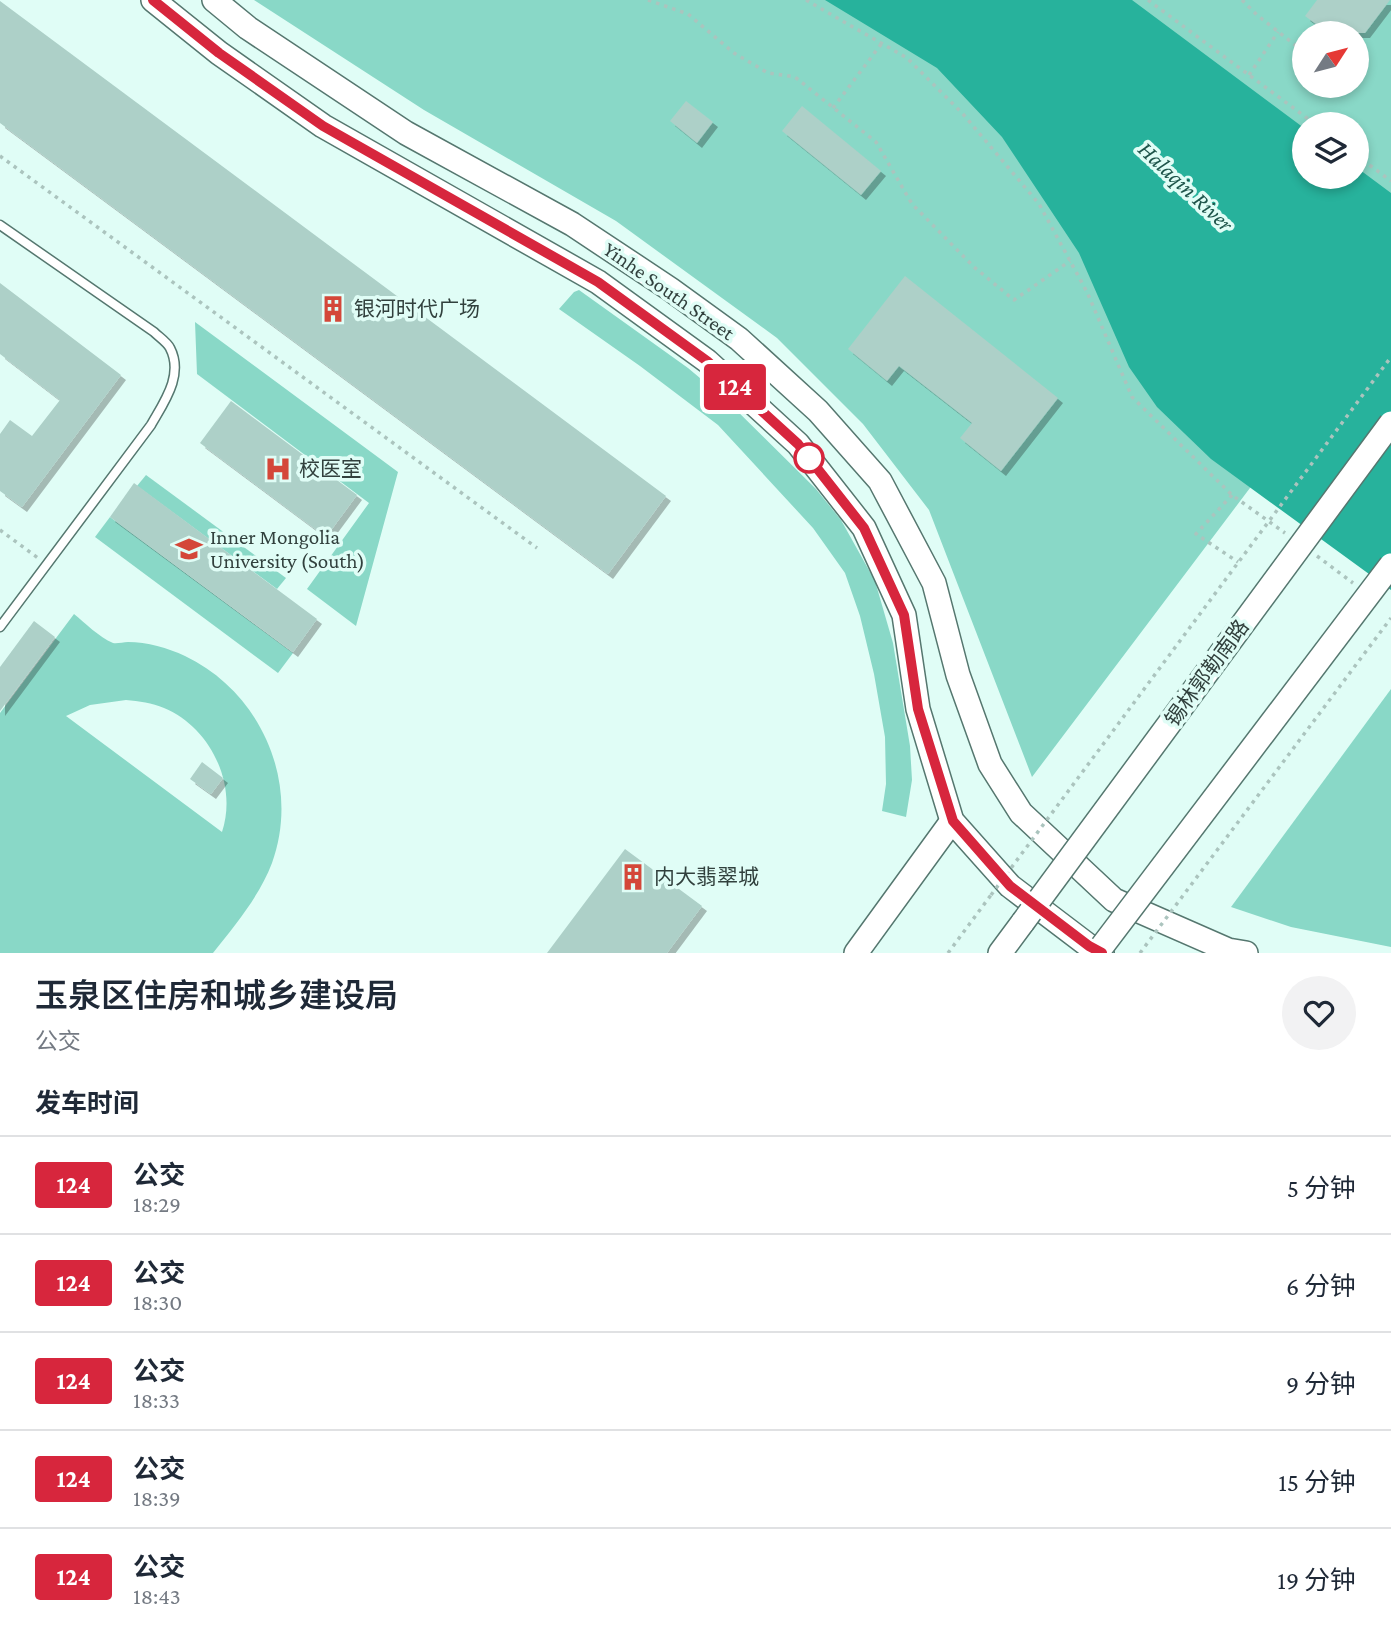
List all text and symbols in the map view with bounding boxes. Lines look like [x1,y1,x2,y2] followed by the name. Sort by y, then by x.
[1292,21,1368,98] north arrow
[1292,21,1369,189] map controls
[1292,112,1369,189] button: layers
[1133,136,1239,237] water label: Halaqin River
[599,237,740,346] street label: Yinhe South Street
[318,294,348,324] building icon: 银河时代广场
[354,297,480,321] place label: 银河时代广场
[695,364,775,410] line badge: 124
[718,373,752,400] text: 124
[794,443,824,473] unlabelled marker
[263,454,293,484] hospital icon: 校医室
[299,457,362,481] place label: 校医室
[210,525,365,573] place label: Inner Mongolia University (South)
[174,534,204,564] school or university icon: Inner Mongolia University (South)
[1160,615,1254,731] street label: 锡林郭勒南路
[618,862,648,892] building icon: 内大翡翠城
[654,865,759,889] place label: 内大翡翠城
[1282,976,1356,1050] button: heart
[35,977,398,1014] text: 玉泉区住房和城乡建设局
[35,1028,81,1054] text: 公交
[35,1089,139,1118] text: 发车时间
[133,1161,185,1190] text: 公交
[56,1171,91,1198] text: 124
[1287,1174,1356,1203] text: 5 分钟
[133,1191,181,1217] text: 18:29
[133,1259,185,1288] text: 公交
[56,1269,91,1296] text: 124
[1286,1272,1356,1301] text: 6 分钟
[133,1289,182,1315] text: 18:30
[133,1357,185,1386] text: 公交
[56,1367,91,1394] text: 124
[1286,1370,1356,1399] text: 9 分钟
[133,1387,180,1413] text: 18:33
[133,1455,185,1484] text: 公交
[56,1465,91,1492] text: 124
[1278,1468,1356,1497] text: 15 分钟
[133,1485,181,1511] text: 18:39
[133,1553,185,1582] text: 公交
[56,1563,91,1590] text: 124
[1277,1566,1356,1595] text: 19 分钟
[133,1583,181,1609] text: 18:43

